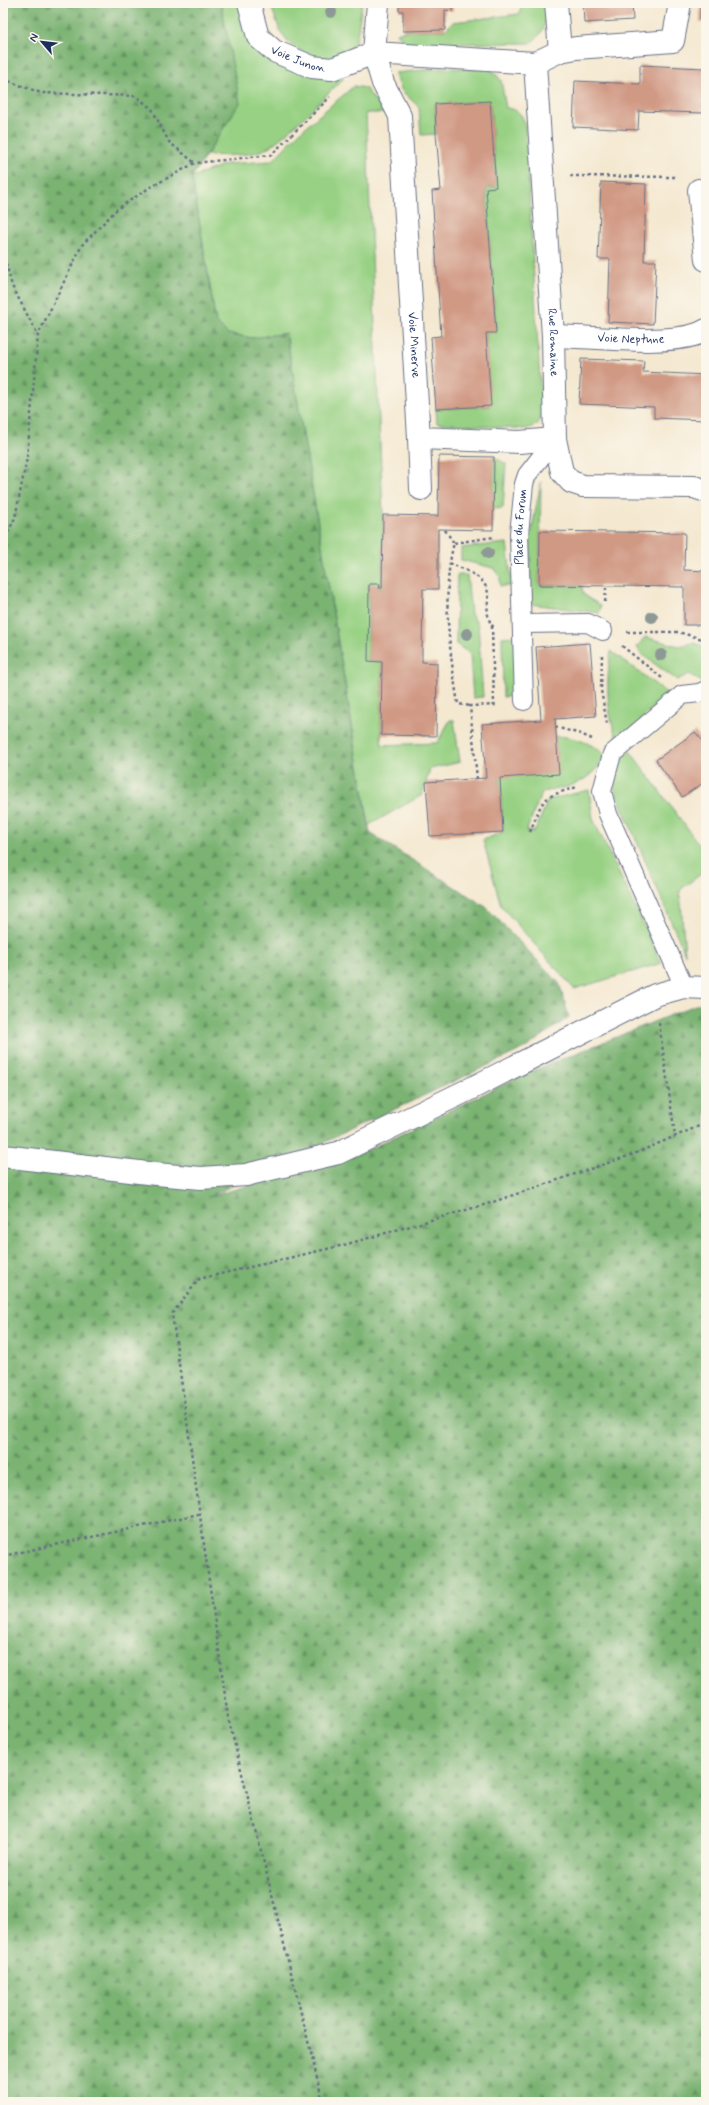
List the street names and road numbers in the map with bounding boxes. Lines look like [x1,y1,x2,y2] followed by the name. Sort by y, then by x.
[268,42,326,76] street label: Voie Junon
[543,308,562,377] street label: Rue Romaine
[404,312,423,379] street label: Voie Minerve
[597,330,665,348] street label: Voie Neptune
[511,488,531,565] street label: Place du Forum

